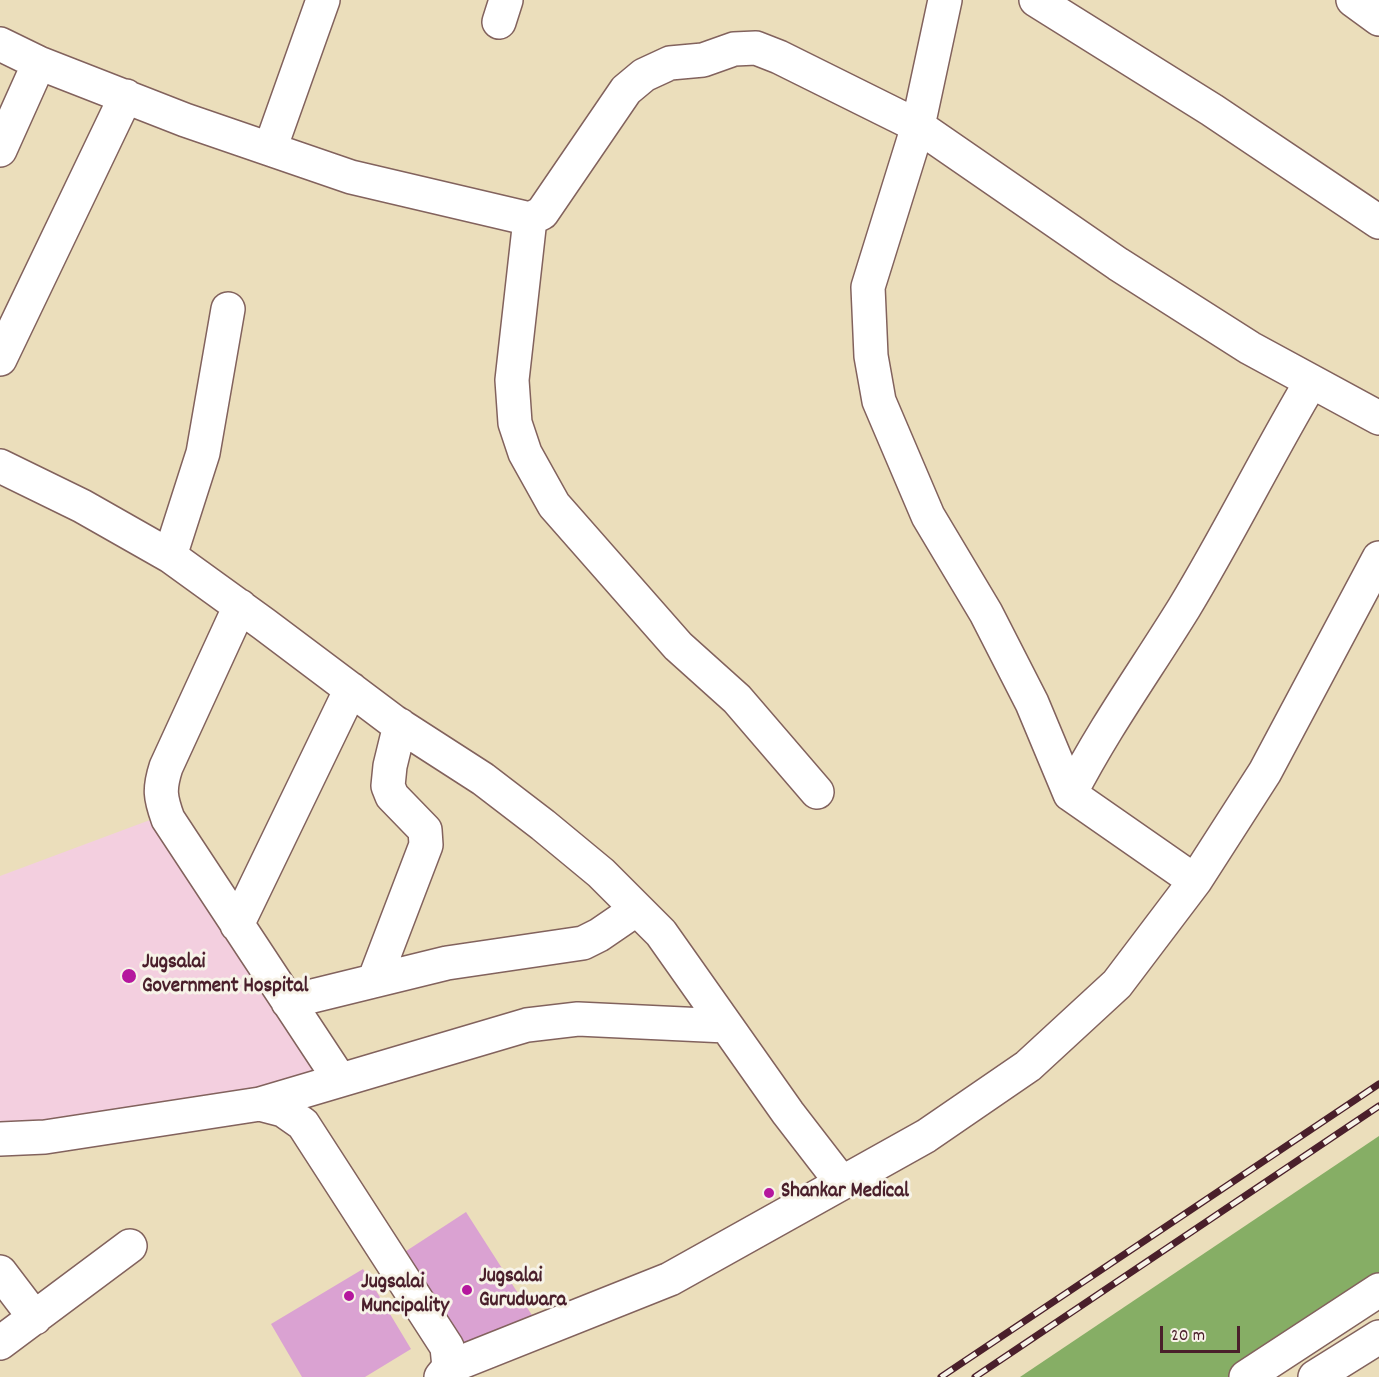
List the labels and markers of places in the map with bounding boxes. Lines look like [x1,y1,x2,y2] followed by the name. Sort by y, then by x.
[142,951,308,1001] place label: Jugsalai Government Hospital
[120,967,138,985] marker: Jugsalai Government Hospital
[781,1180,909,1206] place label: Shankar Medical
[762,1186,776,1200] marker: Shankar Medical
[479,1265,566,1315] place label: Jugsalai Gurudwara
[361,1271,449,1321] place label: Jugsalai Muncipality
[460,1283,474,1297] marker: Jugsalai Gurudwara
[342,1289,356,1303] marker: Jugsalai Muncipality

